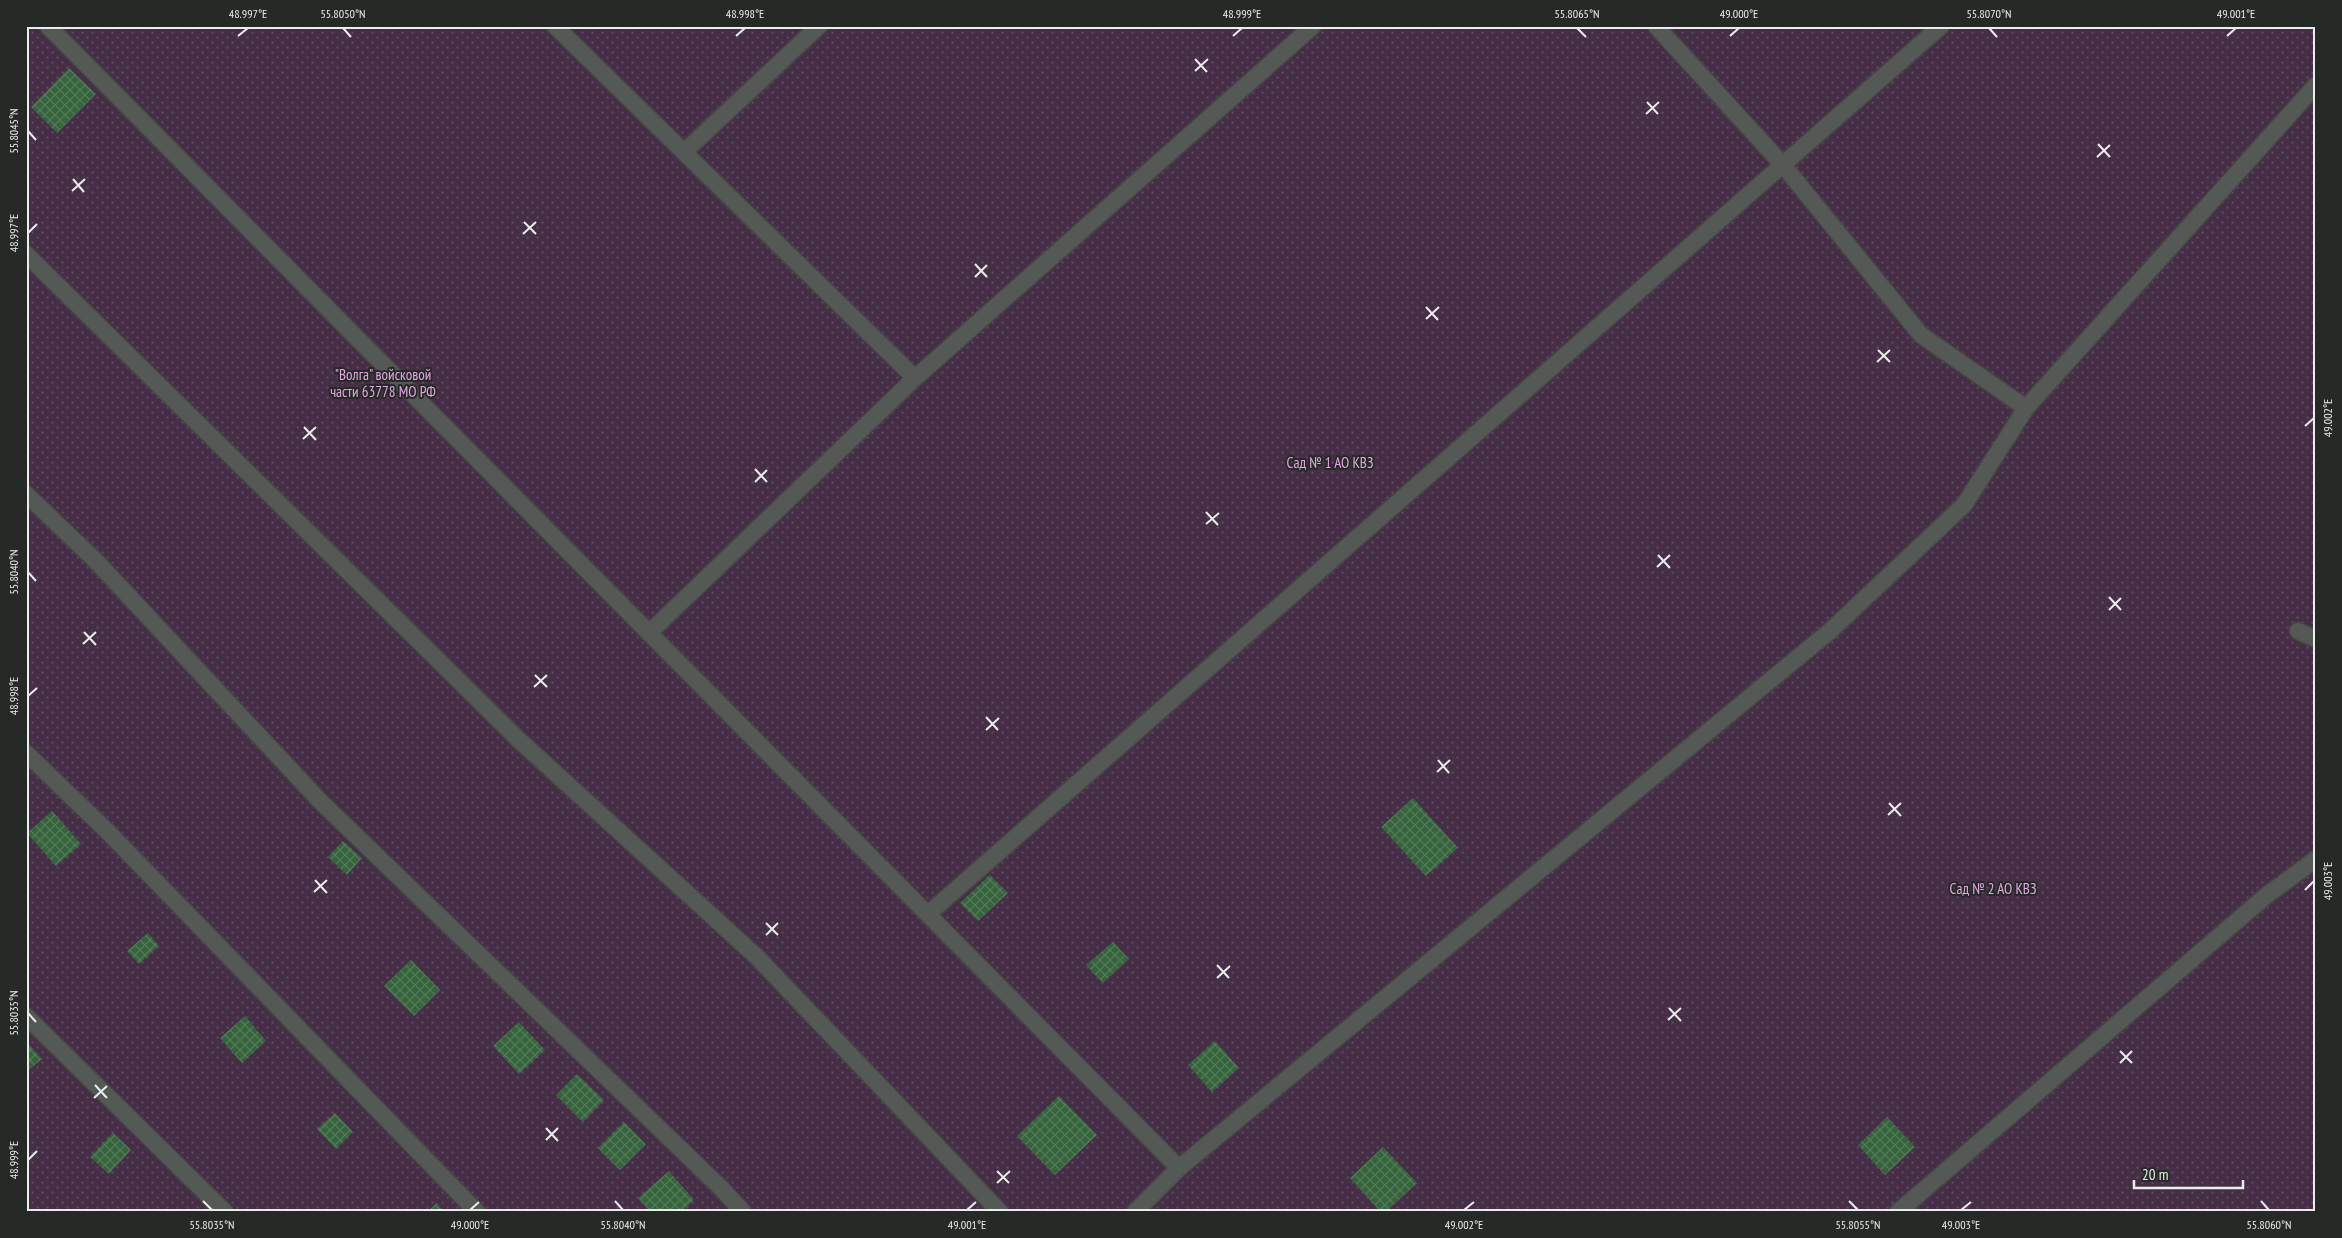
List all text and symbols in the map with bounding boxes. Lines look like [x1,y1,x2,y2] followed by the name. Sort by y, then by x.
[229,6,267,21] text: 48.997°E
[320,6,366,21] text: 55.8050°N
[726,6,764,21] text: 48.998°E
[1223,6,1261,21] text: 48.999°E
[1554,6,1600,21] text: 55.8065°N
[1720,6,1758,21] text: 49.000°E
[1966,6,2012,21] text: 55.8070°N
[2217,6,2255,21] text: 49.001°E
[6,108,21,154] text: 55.8045°N
[6,214,21,252] text: 48.997°E
[330,365,436,401] park label: "Волга" войсковой части 63778 МО РФ
[2320,399,2335,437] text: 49.002°E
[1287,453,1373,472] park label: Сад № 1 АО КВЗ
[6,549,21,595] text: 55.8040°N
[6,677,21,715] text: 48.998°E
[2320,862,2335,900] text: 49.003°E
[1950,879,2036,898] park label: Сад № 2 АО КВЗ
[6,990,21,1036] text: 55.8035°N
[6,1141,21,1179] text: 48.999°E
[2134,1158,2243,1190] scale bar
[2142,1165,2168,1184] text: 20 m
[189,1217,235,1232] text: 55.8035°N
[451,1217,489,1232] text: 49.000°E
[600,1217,646,1232] text: 55.8040°N
[948,1217,986,1232] text: 49.001°E
[1445,1217,1483,1232] text: 49.002°E
[1835,1217,1881,1232] text: 55.8055°N
[1942,1217,1980,1232] text: 49.003°E
[2246,1217,2292,1232] text: 55.8060°N

